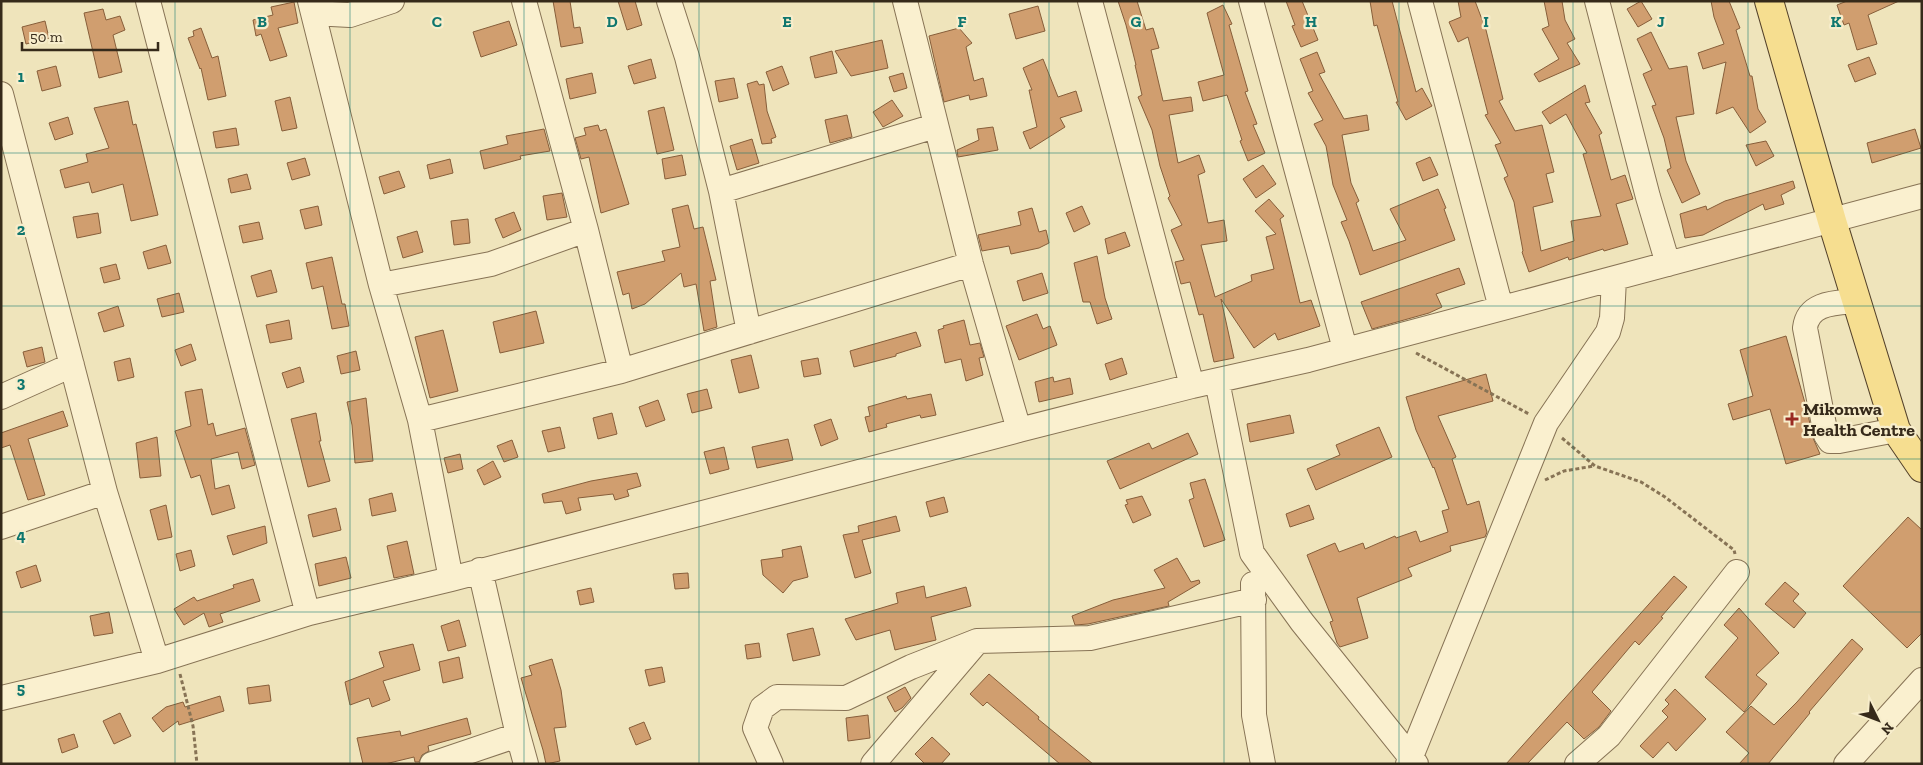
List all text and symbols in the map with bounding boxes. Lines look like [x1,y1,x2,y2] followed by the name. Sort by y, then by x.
[257,12,267,31] text: B
[432,12,442,31] text: C
[606,12,618,31] text: D
[782,12,792,31] text: E
[957,12,967,31] text: F
[1131,12,1142,31] text: G
[1305,12,1317,31] text: H
[1483,12,1489,31] text: I
[1657,12,1665,31] text: J
[1831,12,1842,31] text: K
[22,20,159,52] scale bar
[30,28,63,46] text: 50 m
[18,67,25,86] text: 1
[17,220,26,239] text: 2
[17,373,26,392] text: 3
[1803,398,1915,441] place label: Mikomwa Health Centre
[1785,412,1799,426] marker: Mikomwa Health Centre
[16,526,26,545] text: 4
[17,679,25,698] text: 5
[1853,695,1903,745] north arrow
[1877,719,1897,738] text: N

